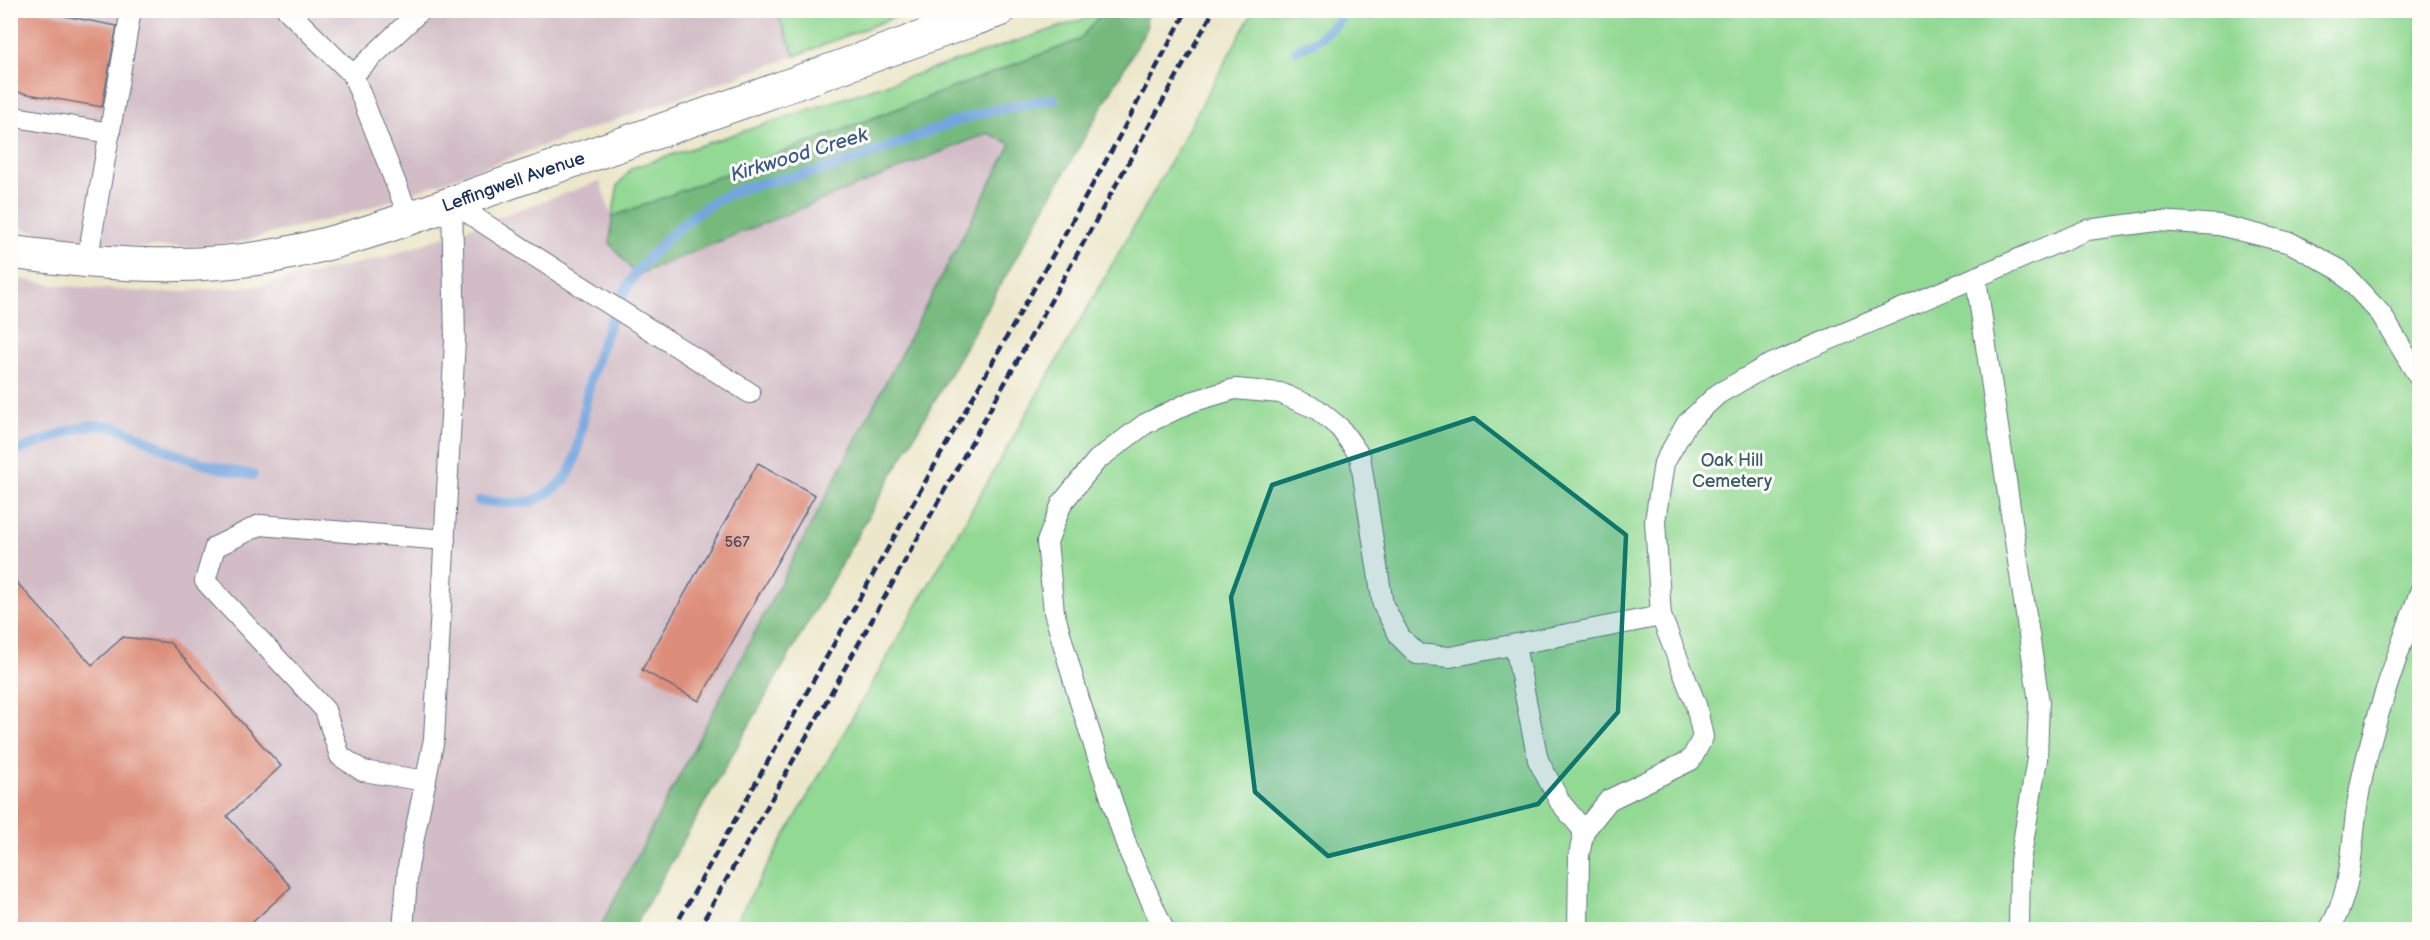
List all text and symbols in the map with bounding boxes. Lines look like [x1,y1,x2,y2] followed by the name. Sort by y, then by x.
[727,122,872,187] water label: Kirkwood Creek
[439,147,588,216] street label: Leffingwell Avenue
[1692,450,1773,492] park label: Oak Hill Cemetery
[724,533,750,552] house number: 567

